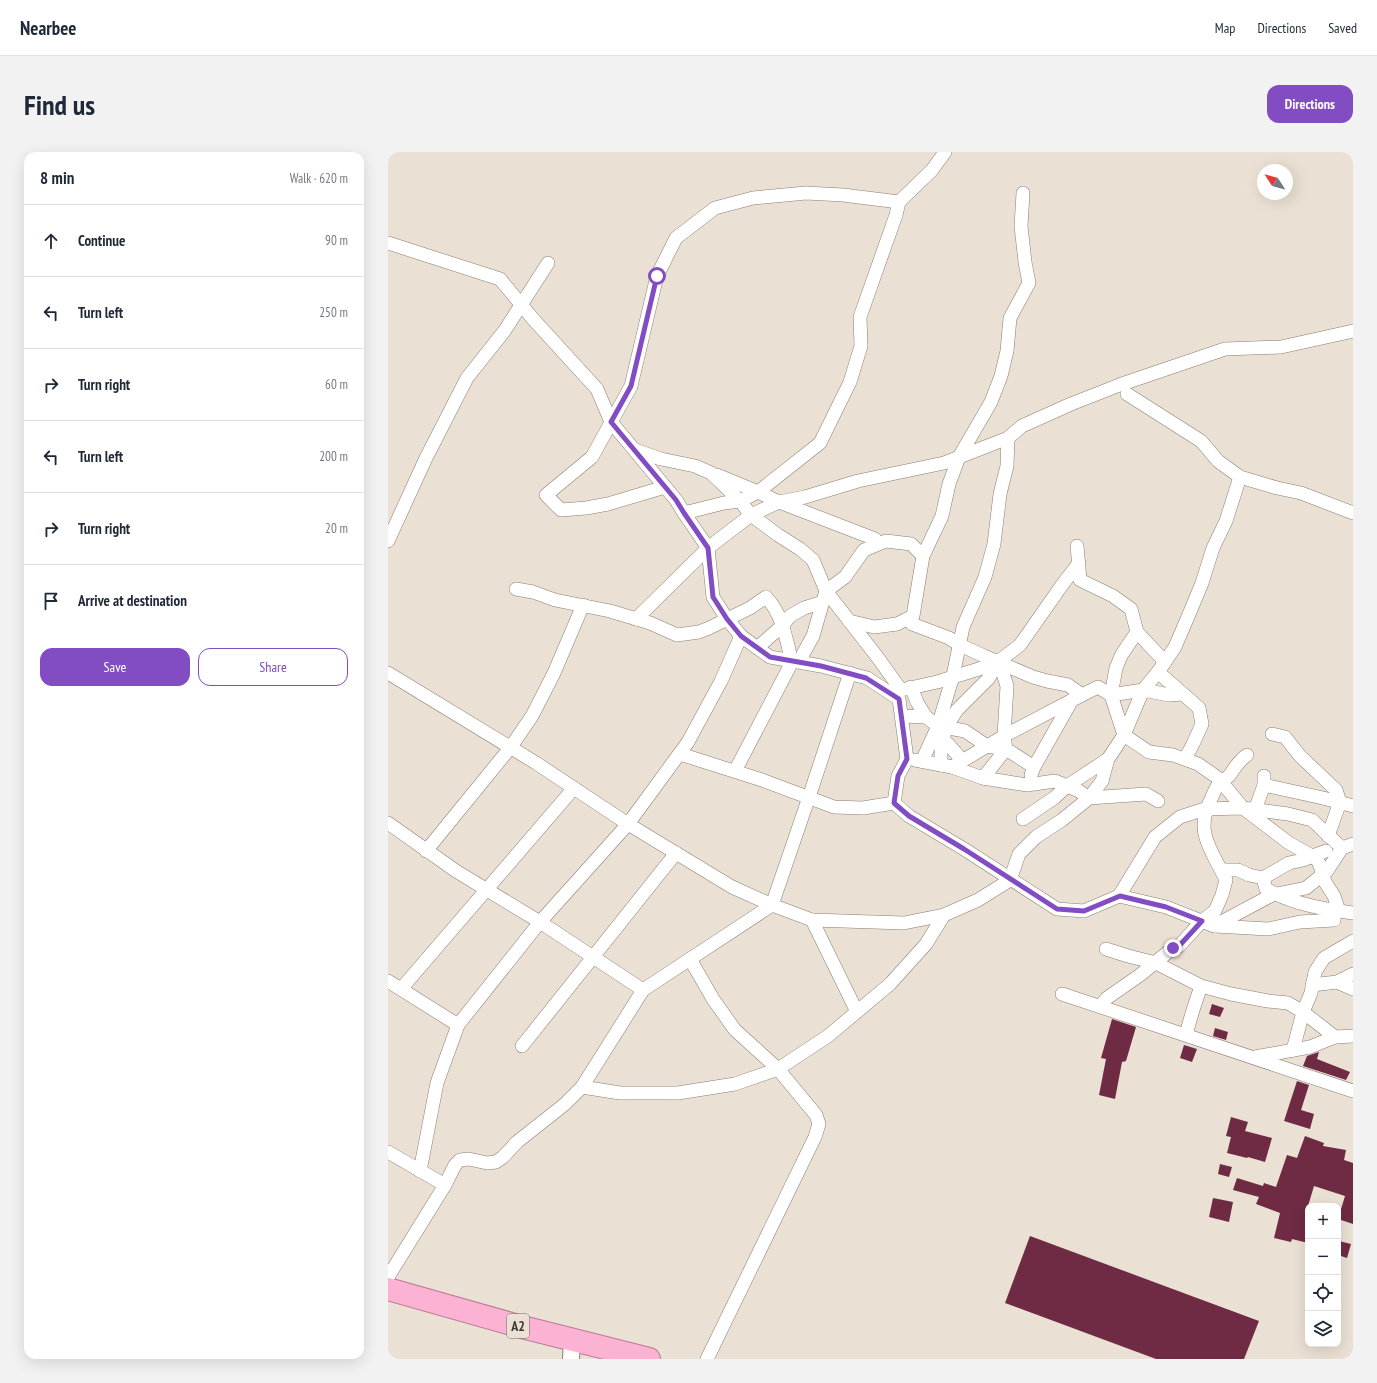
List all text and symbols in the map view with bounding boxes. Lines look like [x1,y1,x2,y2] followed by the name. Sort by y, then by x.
[20,16,77,40] text: Nearbee
[1215,19,1235,37] text: Map
[1257,19,1306,37] text: Directions
[1328,19,1357,37] text: Saved
[1267,85,1353,123] button: Directions
[24,86,95,123] text: Find us
[1257,164,1293,200] north arrow
[40,167,74,189] text: 8 min
[290,170,348,187] text: Walk · 620 m
[40,230,62,252] icon: ahead
[78,231,125,250] text: Continue
[325,232,348,249] text: 90 m
[648,267,666,285] route start
[40,302,62,324] icon: left
[78,303,123,322] text: Turn left
[319,304,348,321] text: 250 m
[40,374,62,396] icon: right
[78,375,130,394] text: Turn right
[325,376,348,393] text: 60 m
[40,446,62,468] icon: left
[78,447,123,466] text: Turn left
[319,448,348,465] text: 200 m
[40,518,62,540] icon: right
[78,519,130,538] text: Turn right
[325,520,348,537] text: 20 m
[40,590,62,612] icon: arrive
[78,591,187,610] text: Arrive at destination
[40,648,190,686] button: Save
[198,648,348,686] button: Share
[1164,939,1182,957] route end
[1305,1203,1341,1347] map controls
[1305,1203,1341,1239] button: +
[1305,1239,1341,1275] button: −
[1305,1275,1341,1311] button: locate
[1305,1311,1341,1347] button: layers
[507,1314,529,1338] road number: A2

